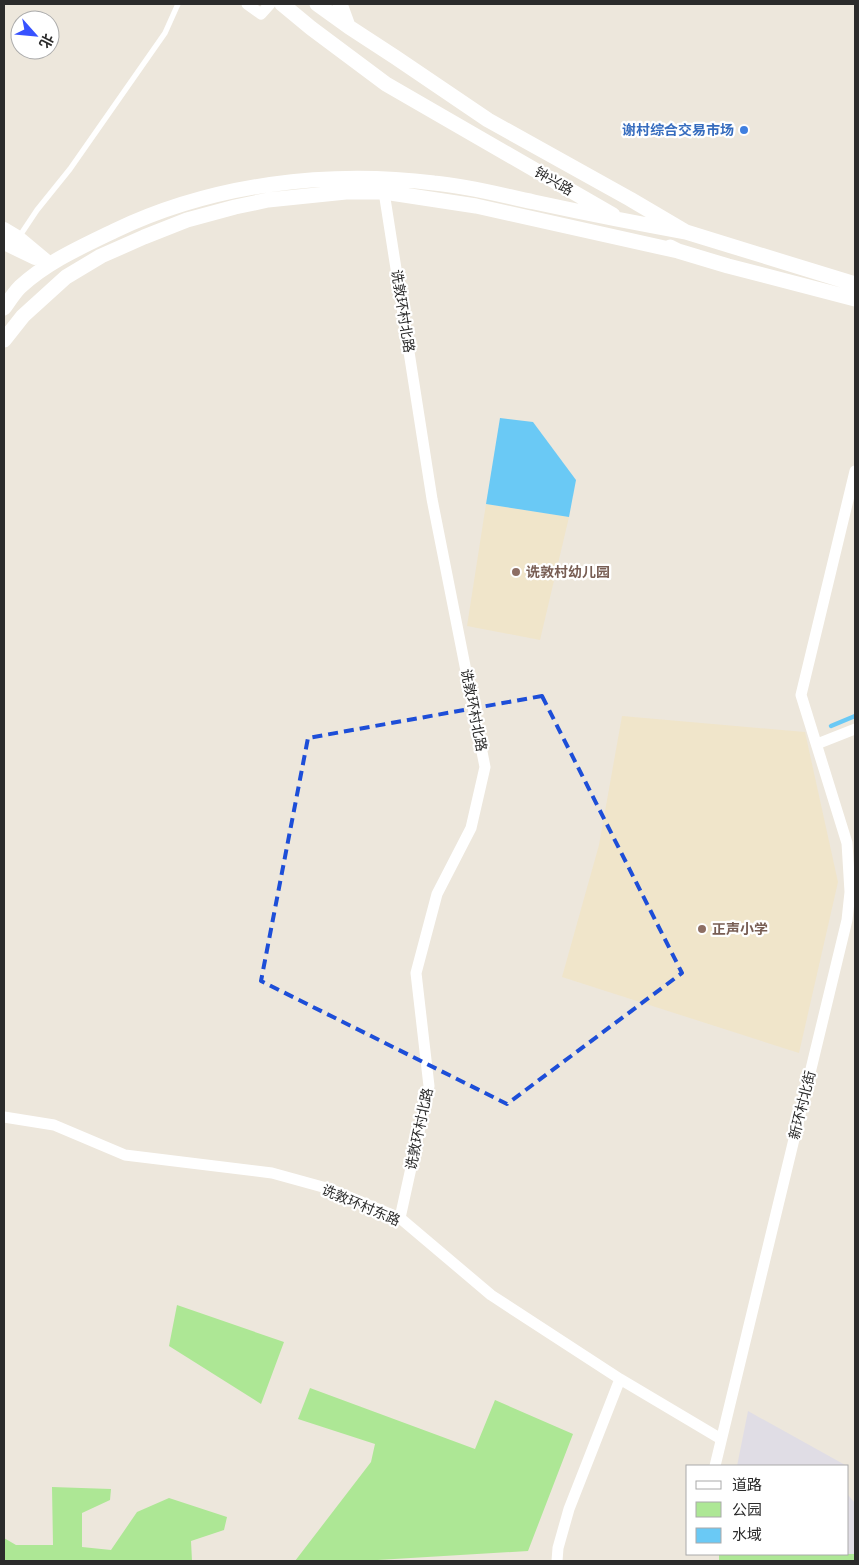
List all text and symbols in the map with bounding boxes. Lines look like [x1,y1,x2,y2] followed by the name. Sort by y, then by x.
[10,10,60,60] north arrow
[36,31,57,51] text: 北
[622,122,734,138] place label: 谢村综合交易市场
[738,124,750,136] marker: 谢村综合交易市场
[532,164,576,198] street label: 钟兴路
[389,268,417,354] street label: 诜敦环村北路
[526,564,610,580] place label: 诜敦村幼儿园
[510,566,522,578] marker: 诜敦村幼儿园
[458,667,490,753] street label: 诜敦环村北路
[712,921,768,937] place label: 正声小学
[696,923,708,935] marker: 正声小学
[786,1069,818,1141] street label: 新环村北街
[402,1086,436,1172] street label: 诜敦环村北路
[319,1181,403,1229] street label: 诜敦环村东路
[686,1465,849,1555] legend
[732,1476,762,1493] text: 道路
[732,1501,762,1518] text: 公园
[732,1526,762,1543] text: 水域

